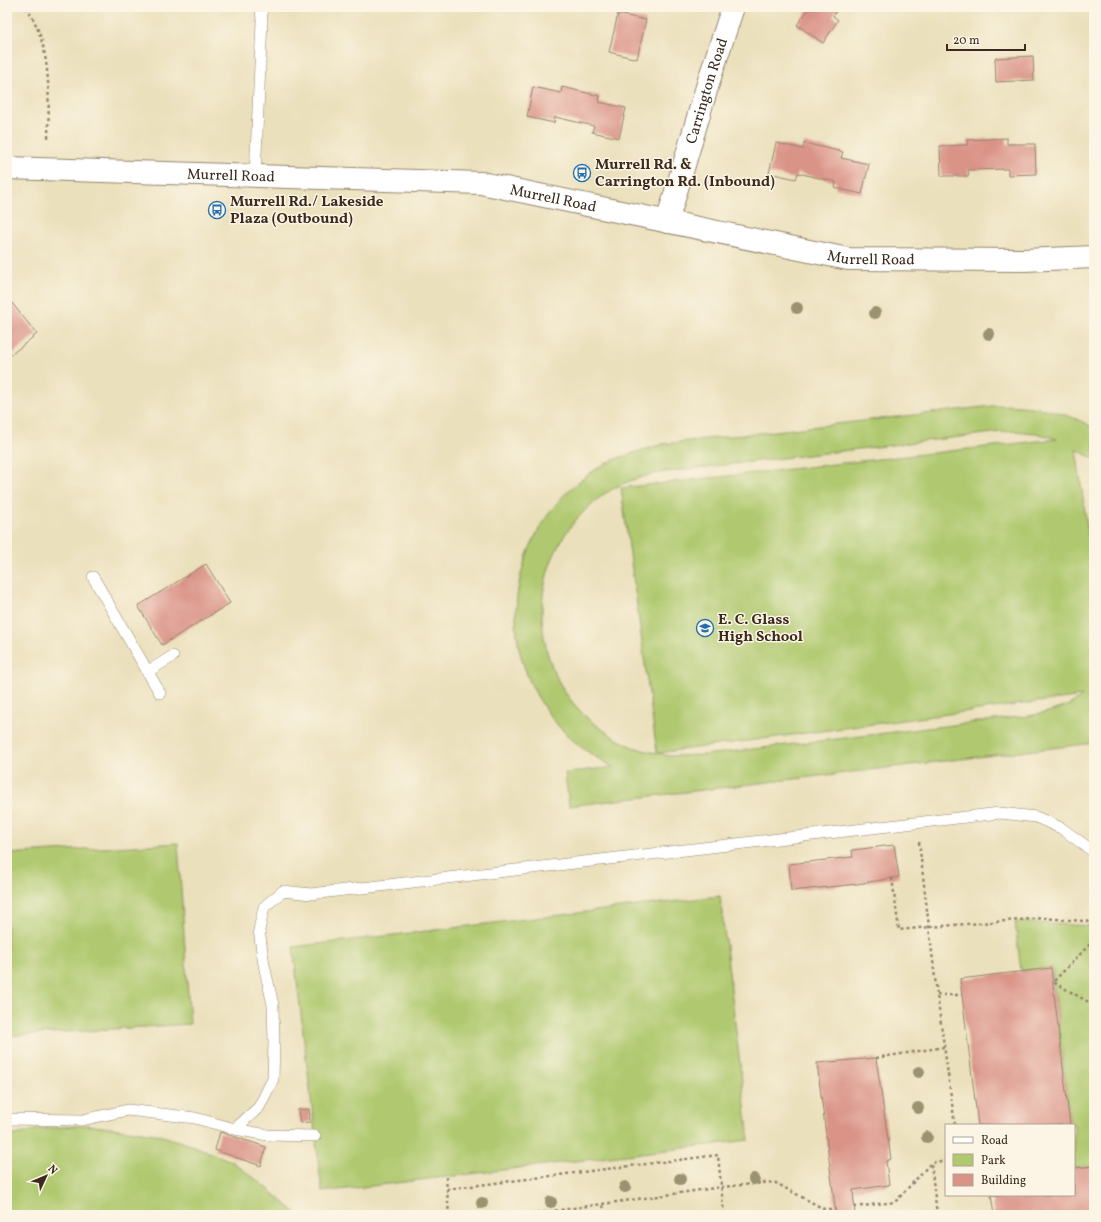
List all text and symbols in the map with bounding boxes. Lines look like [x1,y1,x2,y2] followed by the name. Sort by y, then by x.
[947,26,1025,52] scale bar
[953,33,980,49] text: 20 m
[682,35,734,147] street label: Carrington Road
[595,155,775,193] place label: Murrell Rd. & Carrington Rd. (Inbound)
[572,163,592,183] bus stop icon: Murrell Rd. & Carrington Rd. (Inbound)
[187,165,275,188] street label: Murrell Road
[508,180,598,219] street label: Murrell Road
[230,192,384,230] place label: Murrell Rd./ Lakeside Plaza (Outbound)
[207,200,227,220] bus stop icon: Murrell Rd./ Lakeside Plaza (Outbound)
[825,246,915,271] street label: Murrell Road
[718,610,803,648] place label: E. C. Glass High School
[695,618,715,638] school or university icon: E. C. Glass High School
[945,1124,1075,1196] legend
[981,1133,1008,1149] text: Road
[981,1153,1006,1169] text: Park
[26,1156,66,1196] north arrow
[44,1162,60,1178] text: N
[981,1173,1026,1189] text: Building

